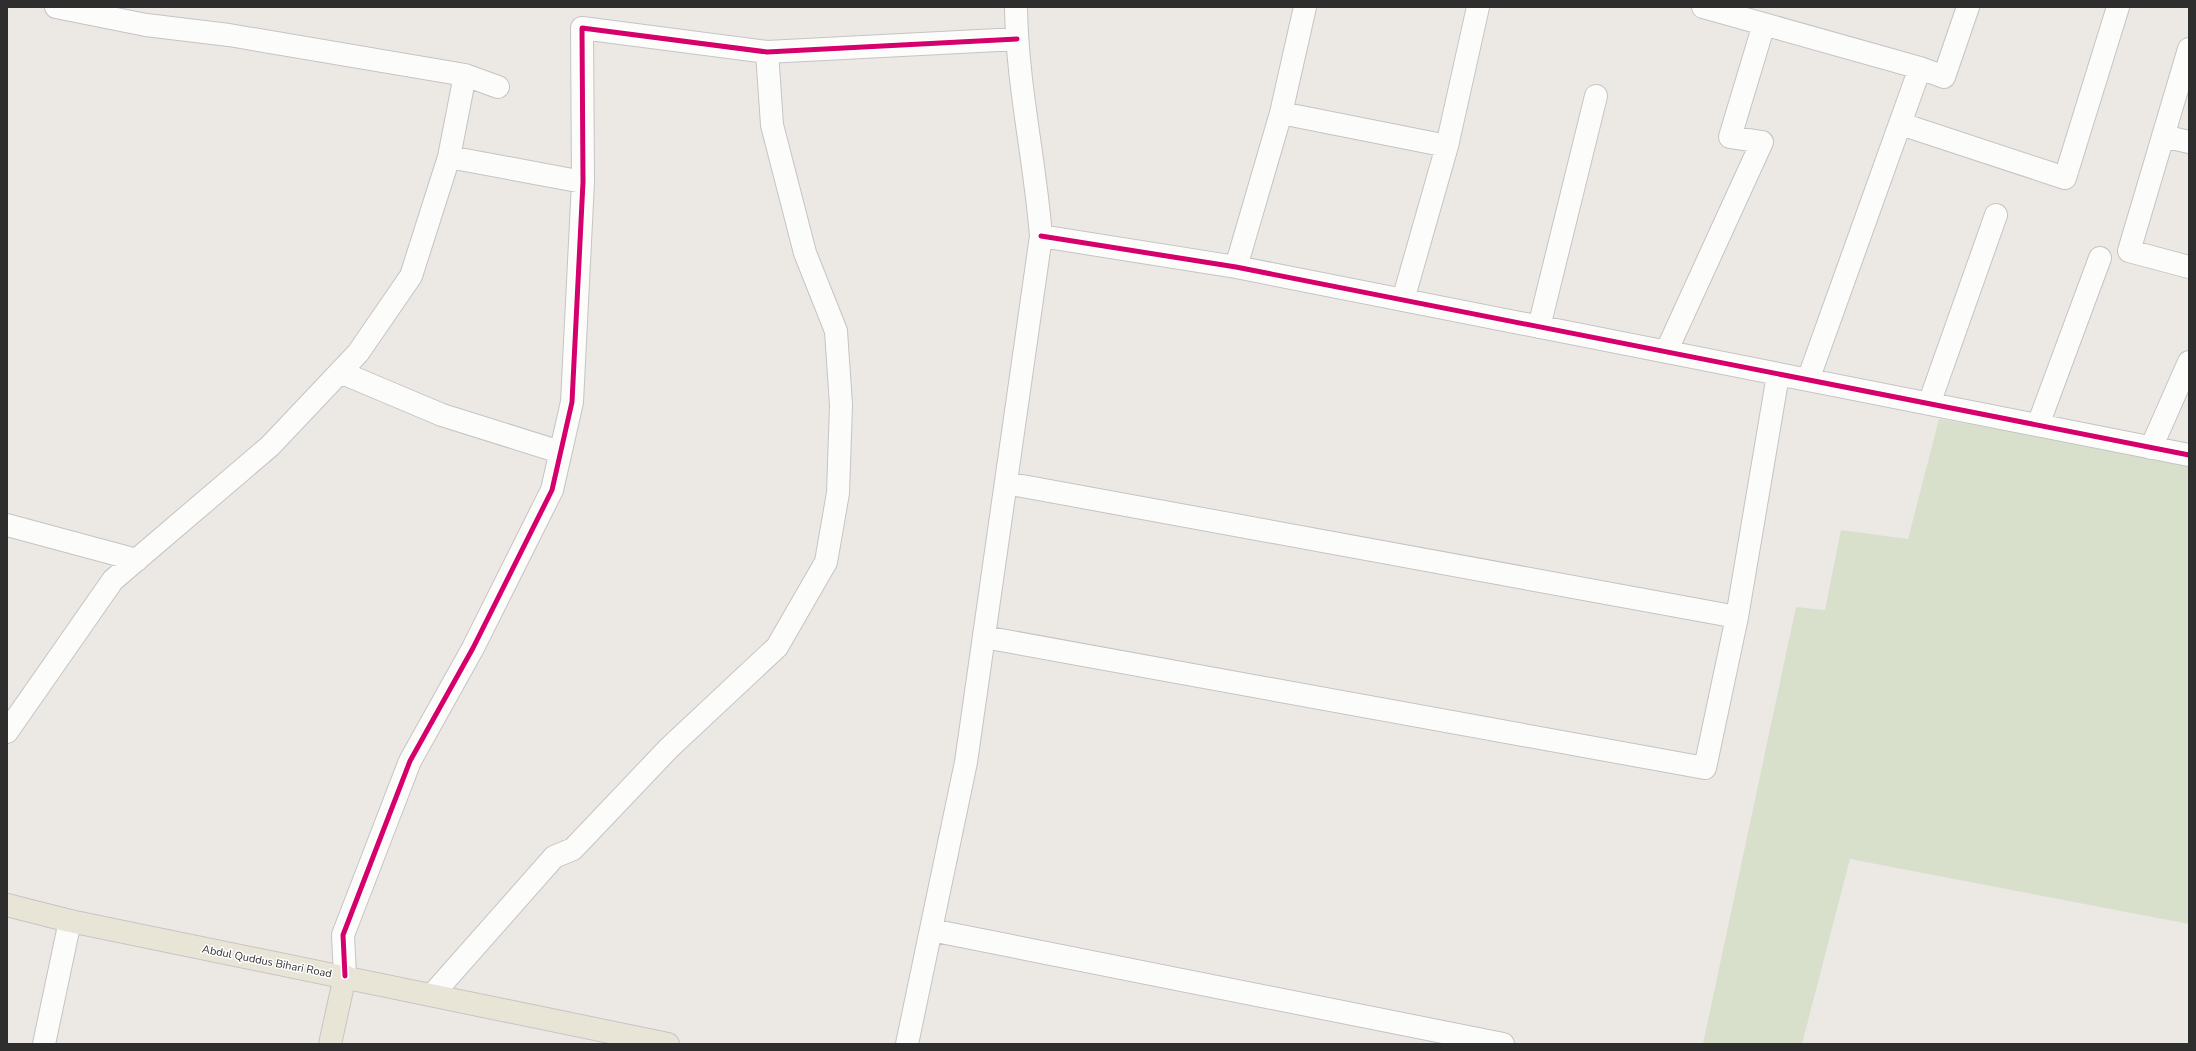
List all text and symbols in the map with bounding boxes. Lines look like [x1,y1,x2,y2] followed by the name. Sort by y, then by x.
[201,942,333,981] street label: Abdul Quddus Bihari Road

